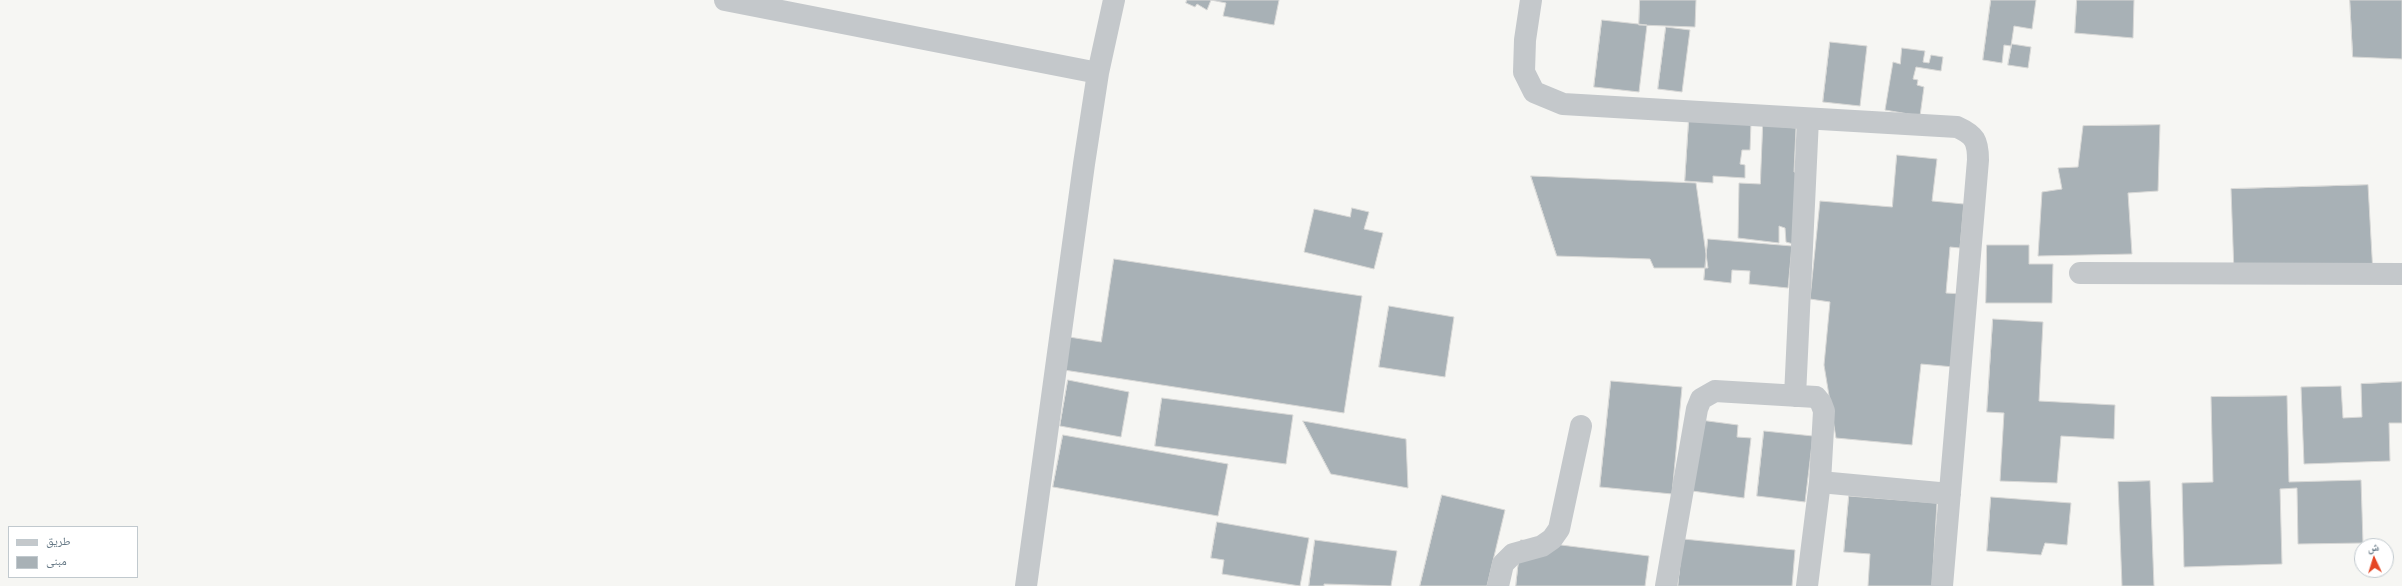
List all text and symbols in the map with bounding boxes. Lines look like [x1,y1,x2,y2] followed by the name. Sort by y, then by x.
[8,526,138,578] legend
[46,533,71,548] text: طريق
[2354,538,2394,578] north arrow
[2367,540,2380,554] text: ش
[46,553,67,568] text: مبنى

